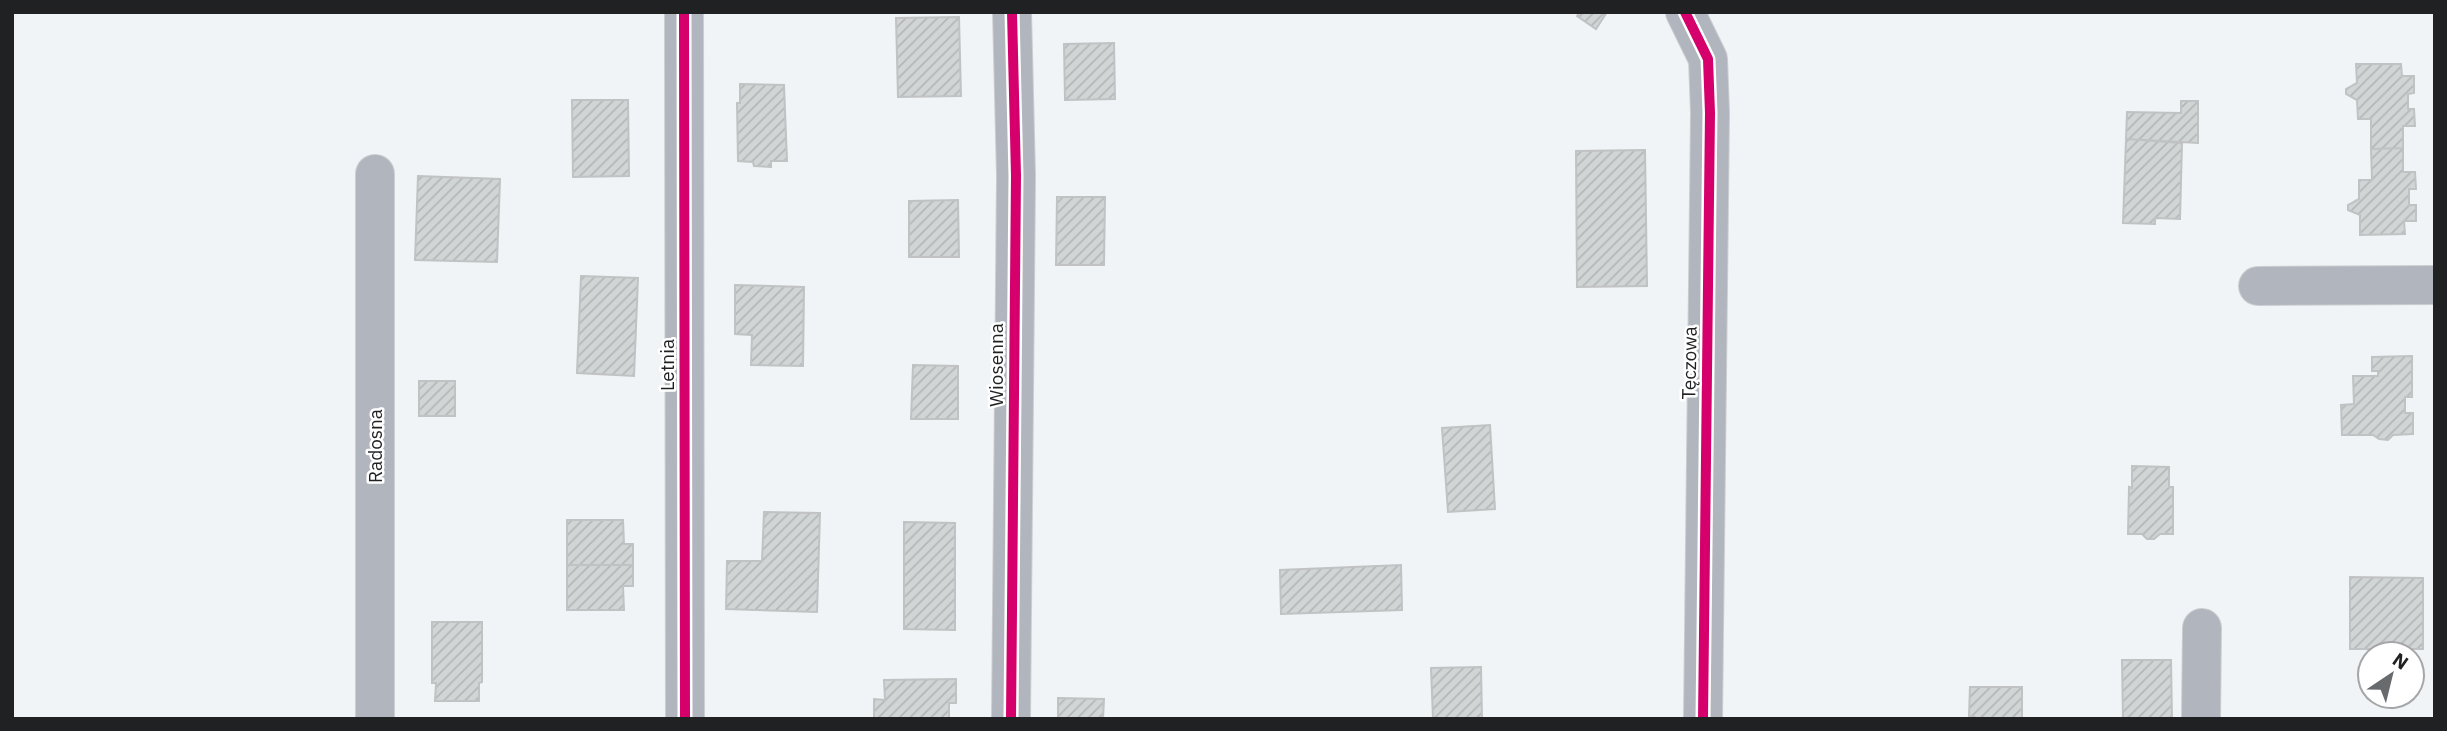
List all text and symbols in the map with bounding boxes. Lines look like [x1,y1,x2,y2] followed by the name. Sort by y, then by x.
[984,323,1008,407] street label: Wiosenna
[1676,326,1702,400] street label: Tęczowa
[655,339,679,391] street label: Letnia
[363,409,387,483] street label: Radosna
[2356,640,2426,710] north arrow
[2388,647,2413,675] text: N

